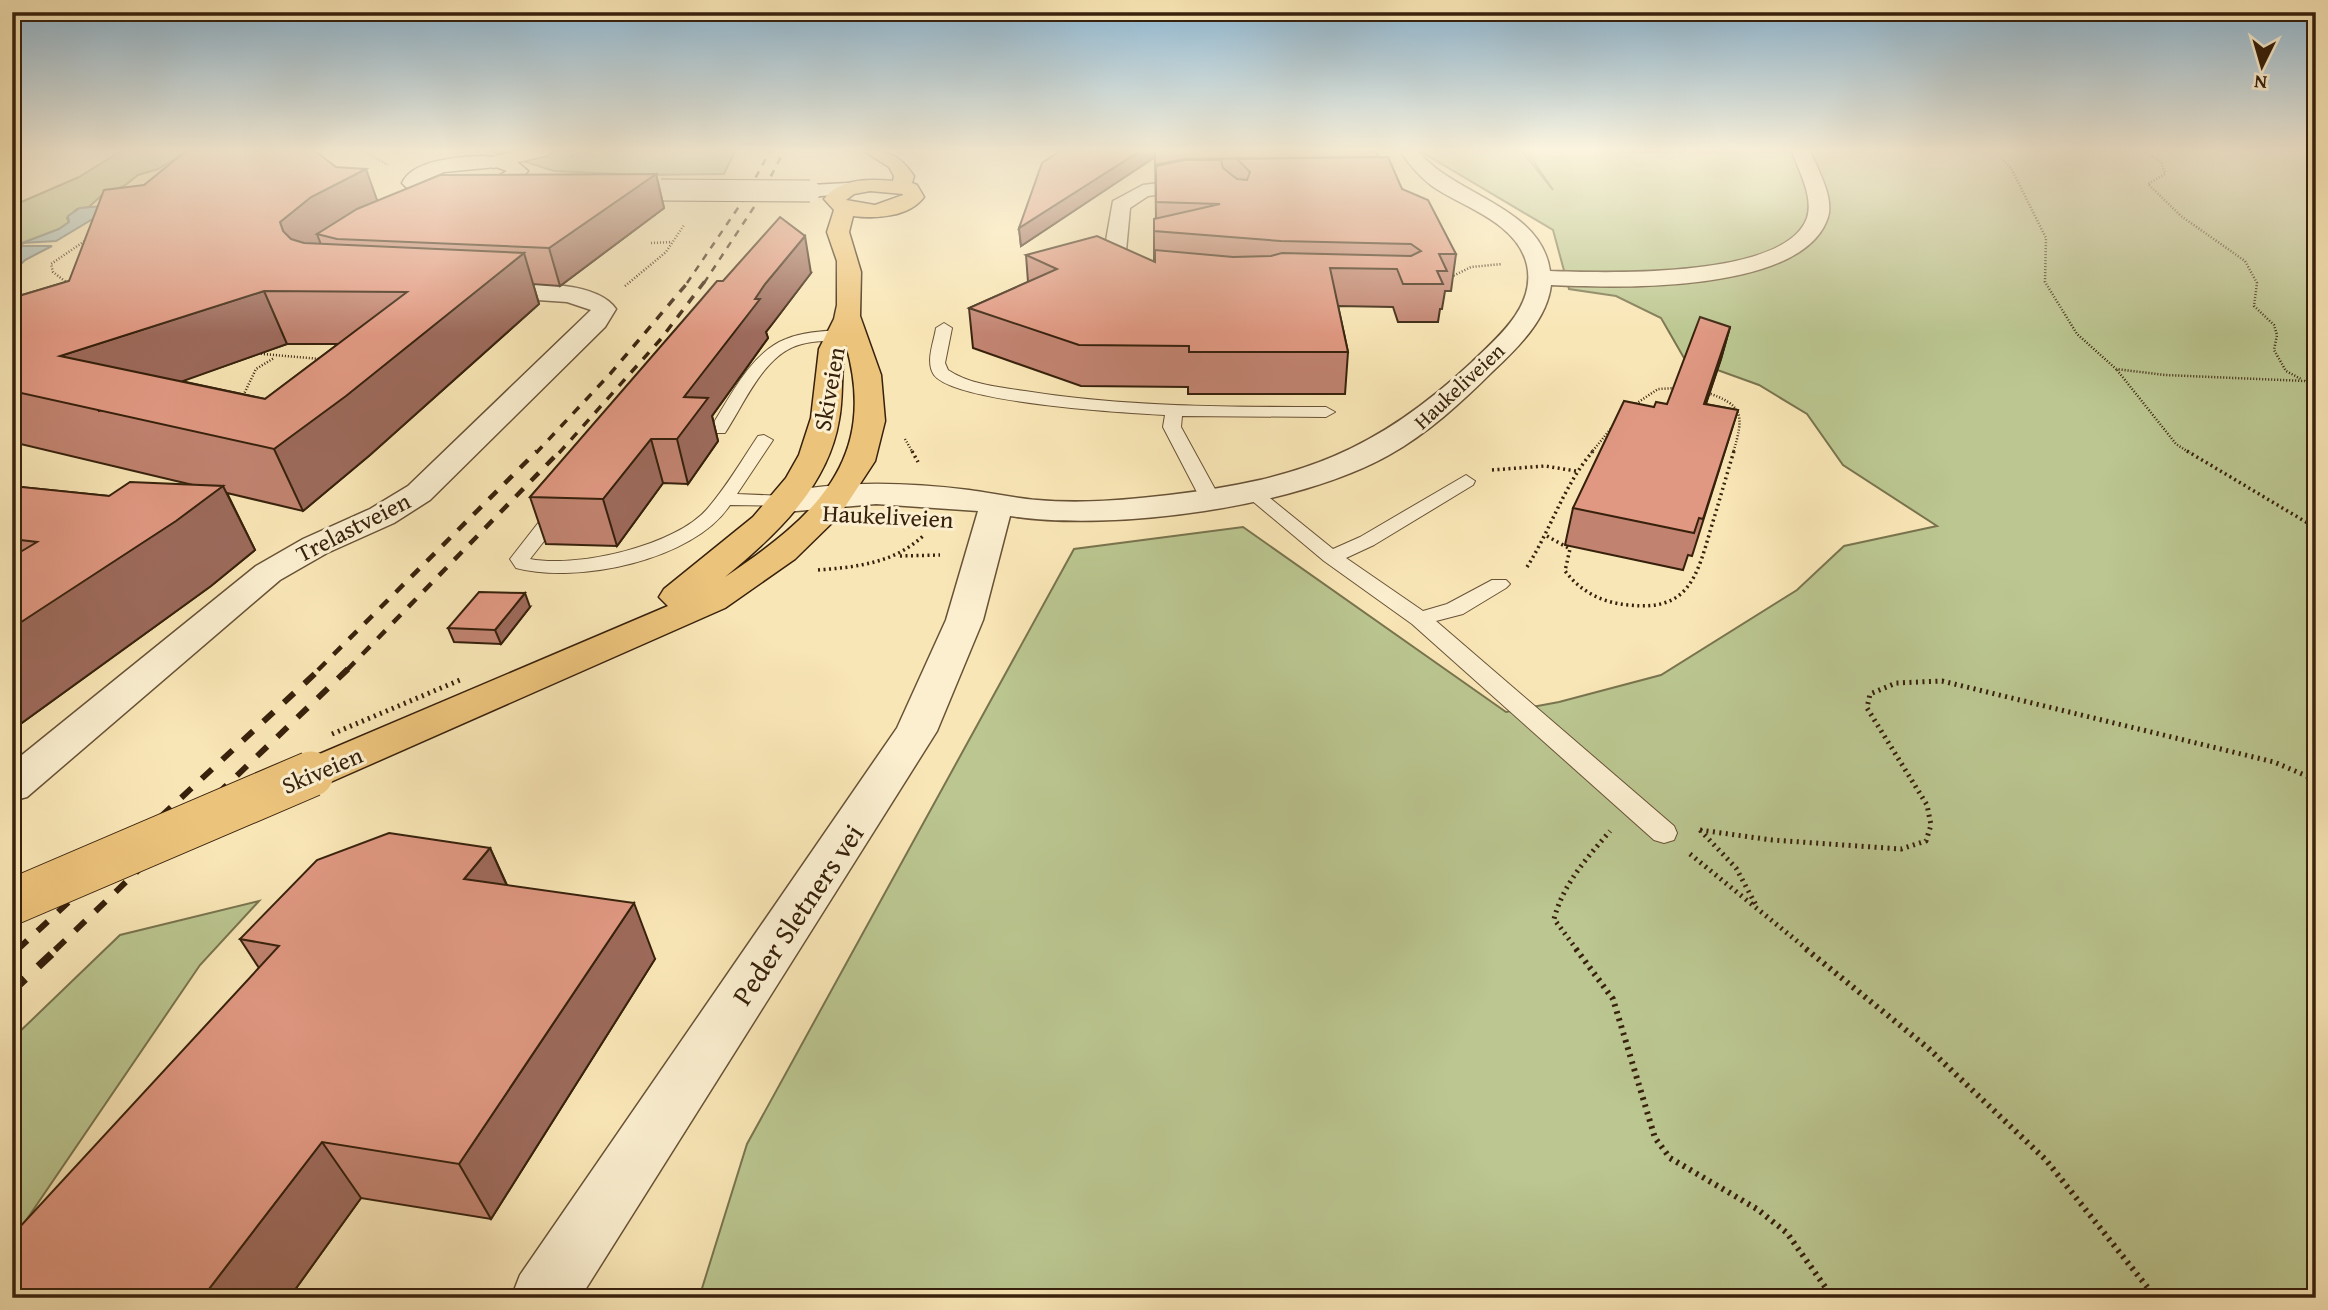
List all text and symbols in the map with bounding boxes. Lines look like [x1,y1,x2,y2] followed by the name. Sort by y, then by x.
[2226,32,2296,102] north arrow
[2253,68,2268,97] text: N
[1407,335,1512,436] street label: Haukeliveien
[804,344,854,434] street label: Skiveien
[290,483,417,571] street label: Trelastveien
[822,495,955,537] street label: Haukeliveien
[276,737,368,803] street label: Skiveien
[721,815,873,1013] street label: Peder Sletners vei

